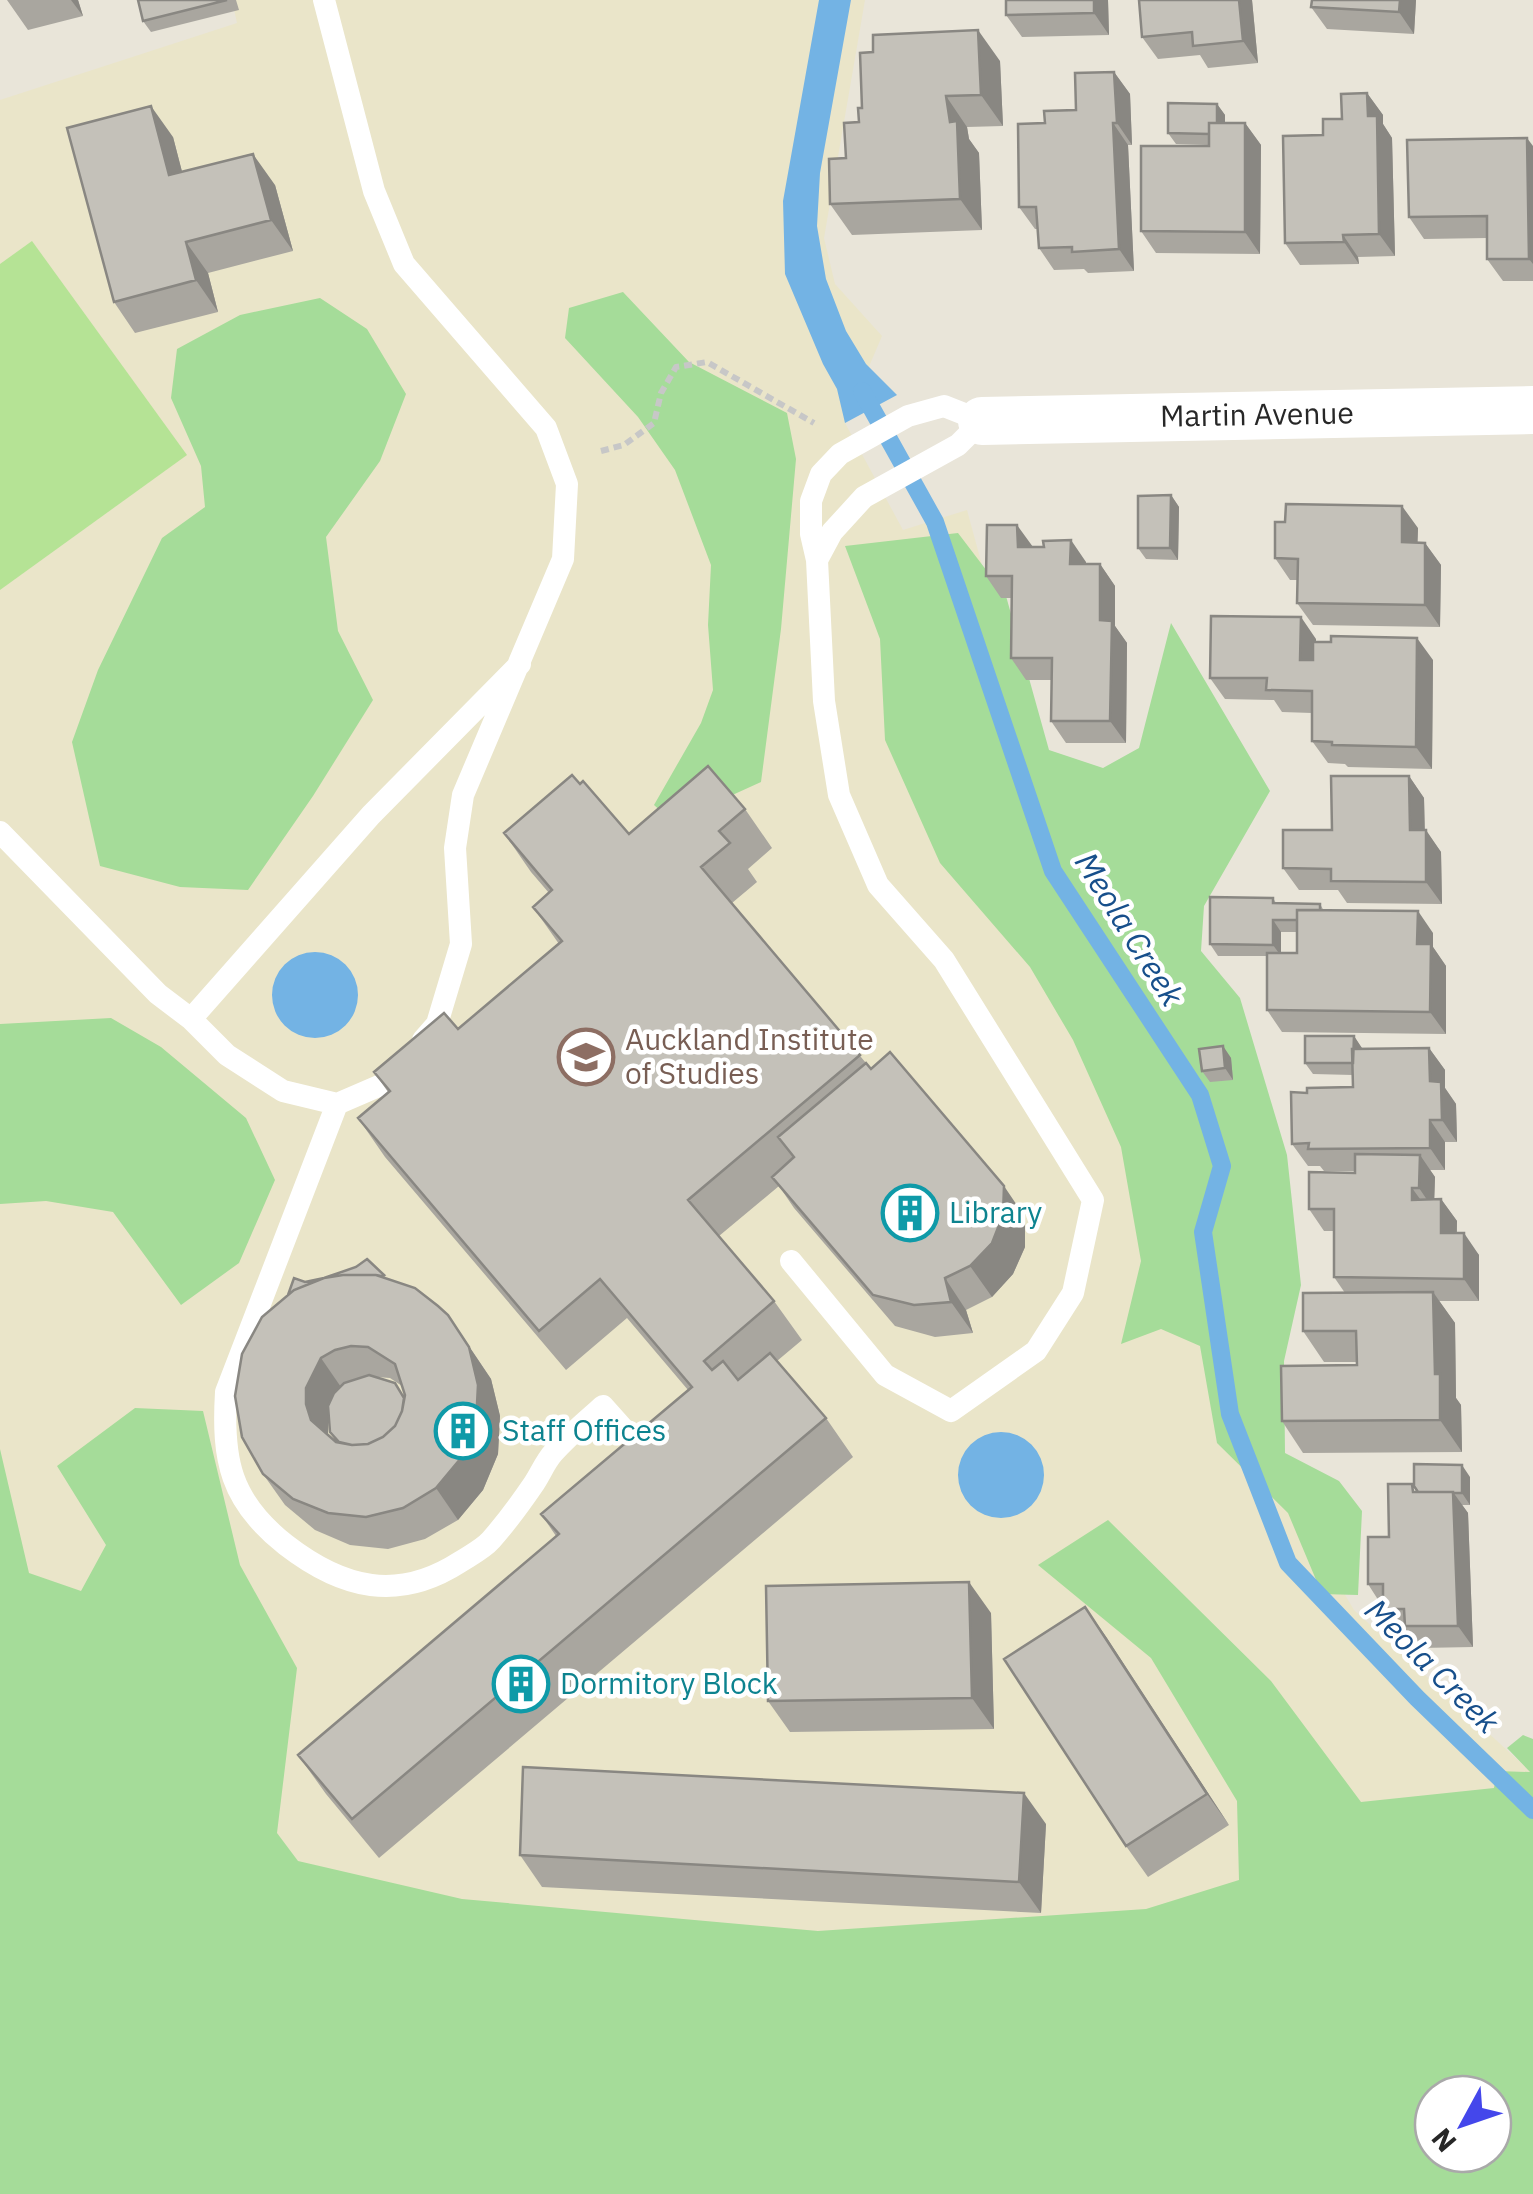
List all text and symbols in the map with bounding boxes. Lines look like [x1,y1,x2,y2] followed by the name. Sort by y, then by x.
[1160,392,1354,435] street label: Martin Avenue
[1066,844,1194,1014] water label: Meola Creek
[625,1019,874,1092] place label: Auckland Institute of Studies
[556,1027,616,1087] school or university icon: Auckland Institute of Studies
[880,1183,940,1243] building icon: Library
[949,1192,1042,1231] place label: Library
[433,1401,493,1461] building icon: Staff Offices
[502,1410,666,1449] place label: Staff Offices
[1356,1589,1510,1743] water label: Meola Creek
[491,1654,551,1714] building icon: Dormitory Block
[560,1663,778,1702] place label: Dormitory Block
[1413,2074,1513,2174] north arrow
[1423,2121,1464,2160] text: N

